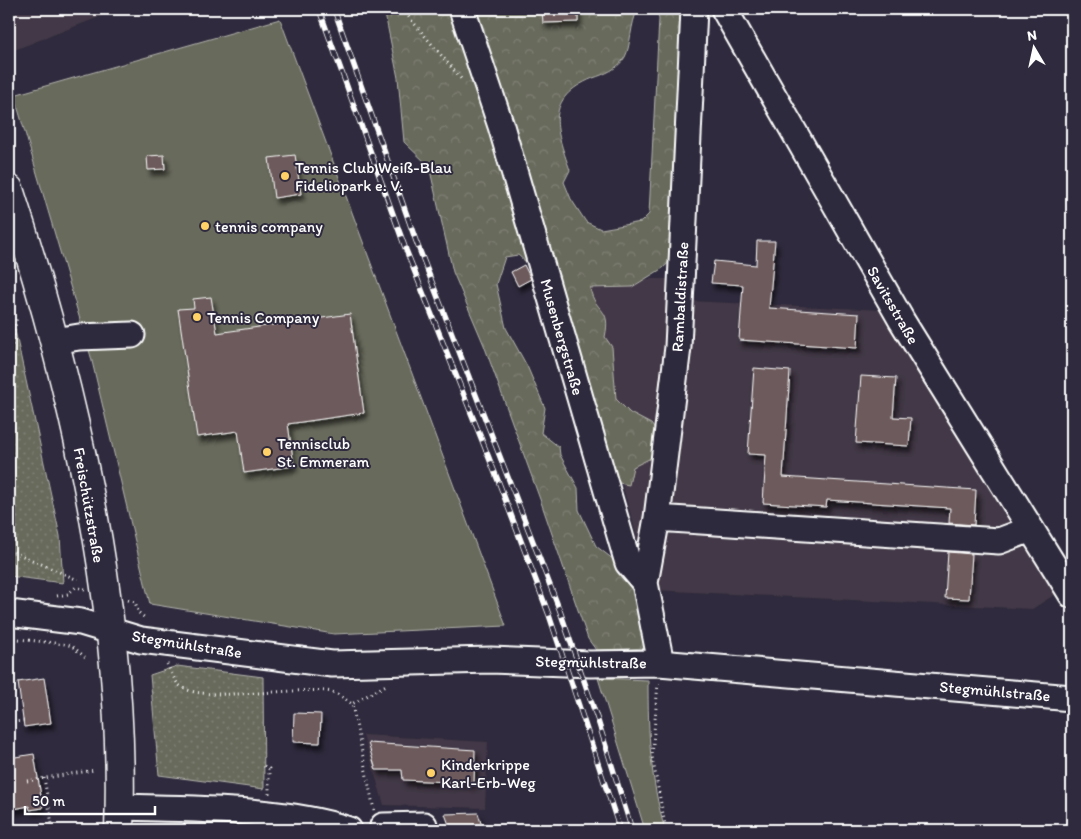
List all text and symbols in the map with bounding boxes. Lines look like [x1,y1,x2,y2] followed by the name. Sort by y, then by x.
[1008,22,1058,72] north arrow
[1026,27,1038,45] text: N
[295,158,452,195] place label: Tennis Club Weiß-Blau Fideliopark e. V.
[279,170,291,182] marker: Tennis Club Weiß-Blau Fideliopark e. V.
[215,217,323,236] place label: tennis company
[199,220,211,232] marker: tennis company
[668,241,692,353] street label: Rambaldistraße
[863,263,923,347] street label: Savitsstraße
[536,277,588,397] street label: Musenbergstraße
[207,308,320,327] place label: Tennis Company
[191,311,203,323] marker: Tennis Company
[277,434,370,471] place label: Tennisclub St. Emmeram
[69,446,109,564] street label: Freischützstraße
[261,446,273,458] marker: Tennisclub St. Emmeram
[131,626,243,662] street label: Stegmühlstraße
[535,652,647,672] street label: Stegmühlstraße
[939,677,1051,705] street label: Stegmühlstraße
[441,755,537,792] place label: Kinderkrippe Karl-Erb-Weg
[425,767,437,779] marker: Kinderkrippe Karl-Erb-Weg
[25,784,155,816] scale bar
[32,792,65,810] text: 50 m

